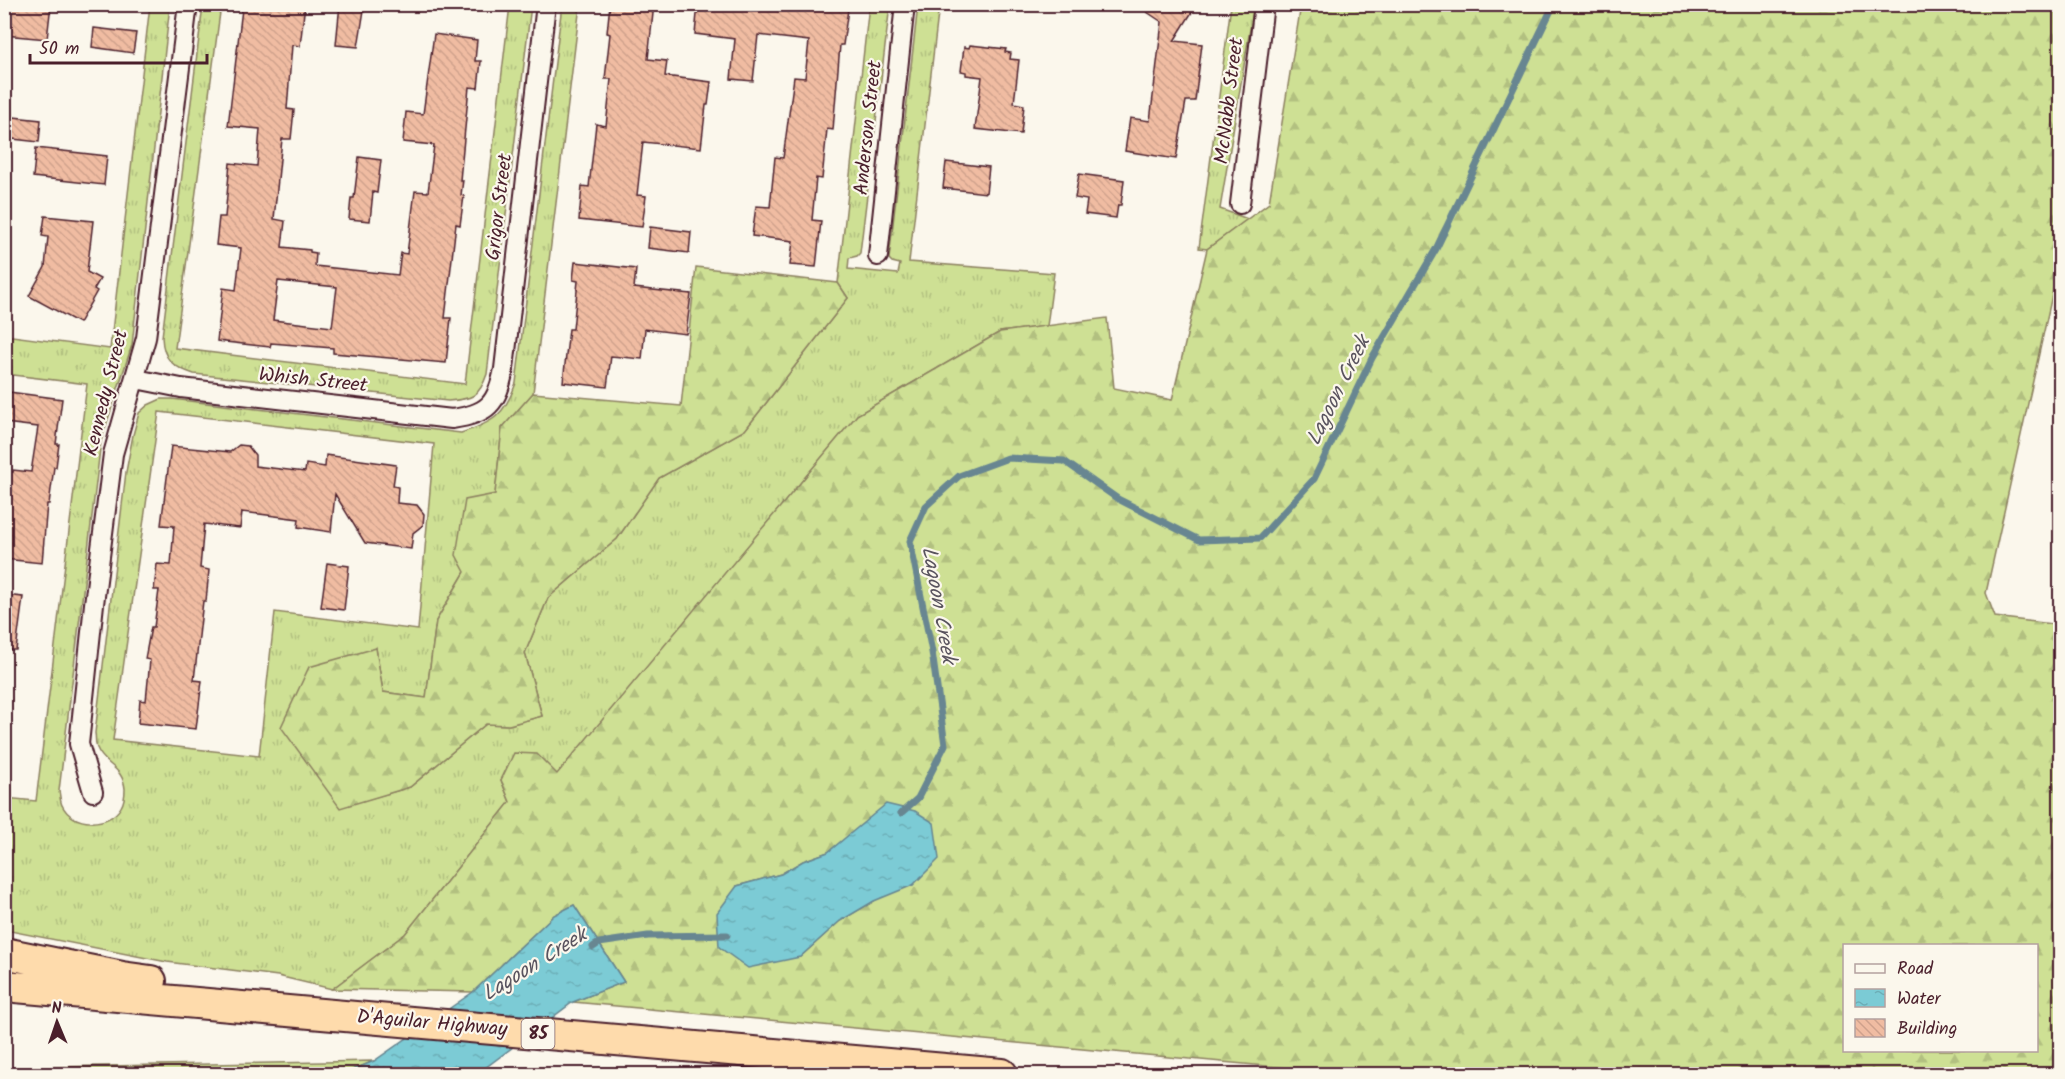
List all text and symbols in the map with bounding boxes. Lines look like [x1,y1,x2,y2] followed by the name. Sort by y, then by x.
[30,27,207,65] scale bar
[39,35,79,64] text: 50 m
[1206,36,1254,166] street label: McNabb Street
[846,59,892,197] street label: Anderson Street
[478,151,522,262] street label: Grigor Street
[76,326,138,460] street label: Kennedy Street
[1298,328,1381,451] water label: Lagoon Creek
[257,359,369,403] street label: Whish Street
[911,544,965,669] water label: Lagoon Creek
[476,918,597,1010] water label: Lagoon Creek
[1843,944,2038,1052] legend
[1897,955,1934,984] text: Road
[1897,985,1942,1014] text: Water
[27,992,87,1052] north arrow
[51,996,62,1021] text: N
[355,1001,509,1047] street label: D'Aguilar Highway
[1897,1015,1957,1044] text: Building
[522,1019,554,1049] road number: 85

